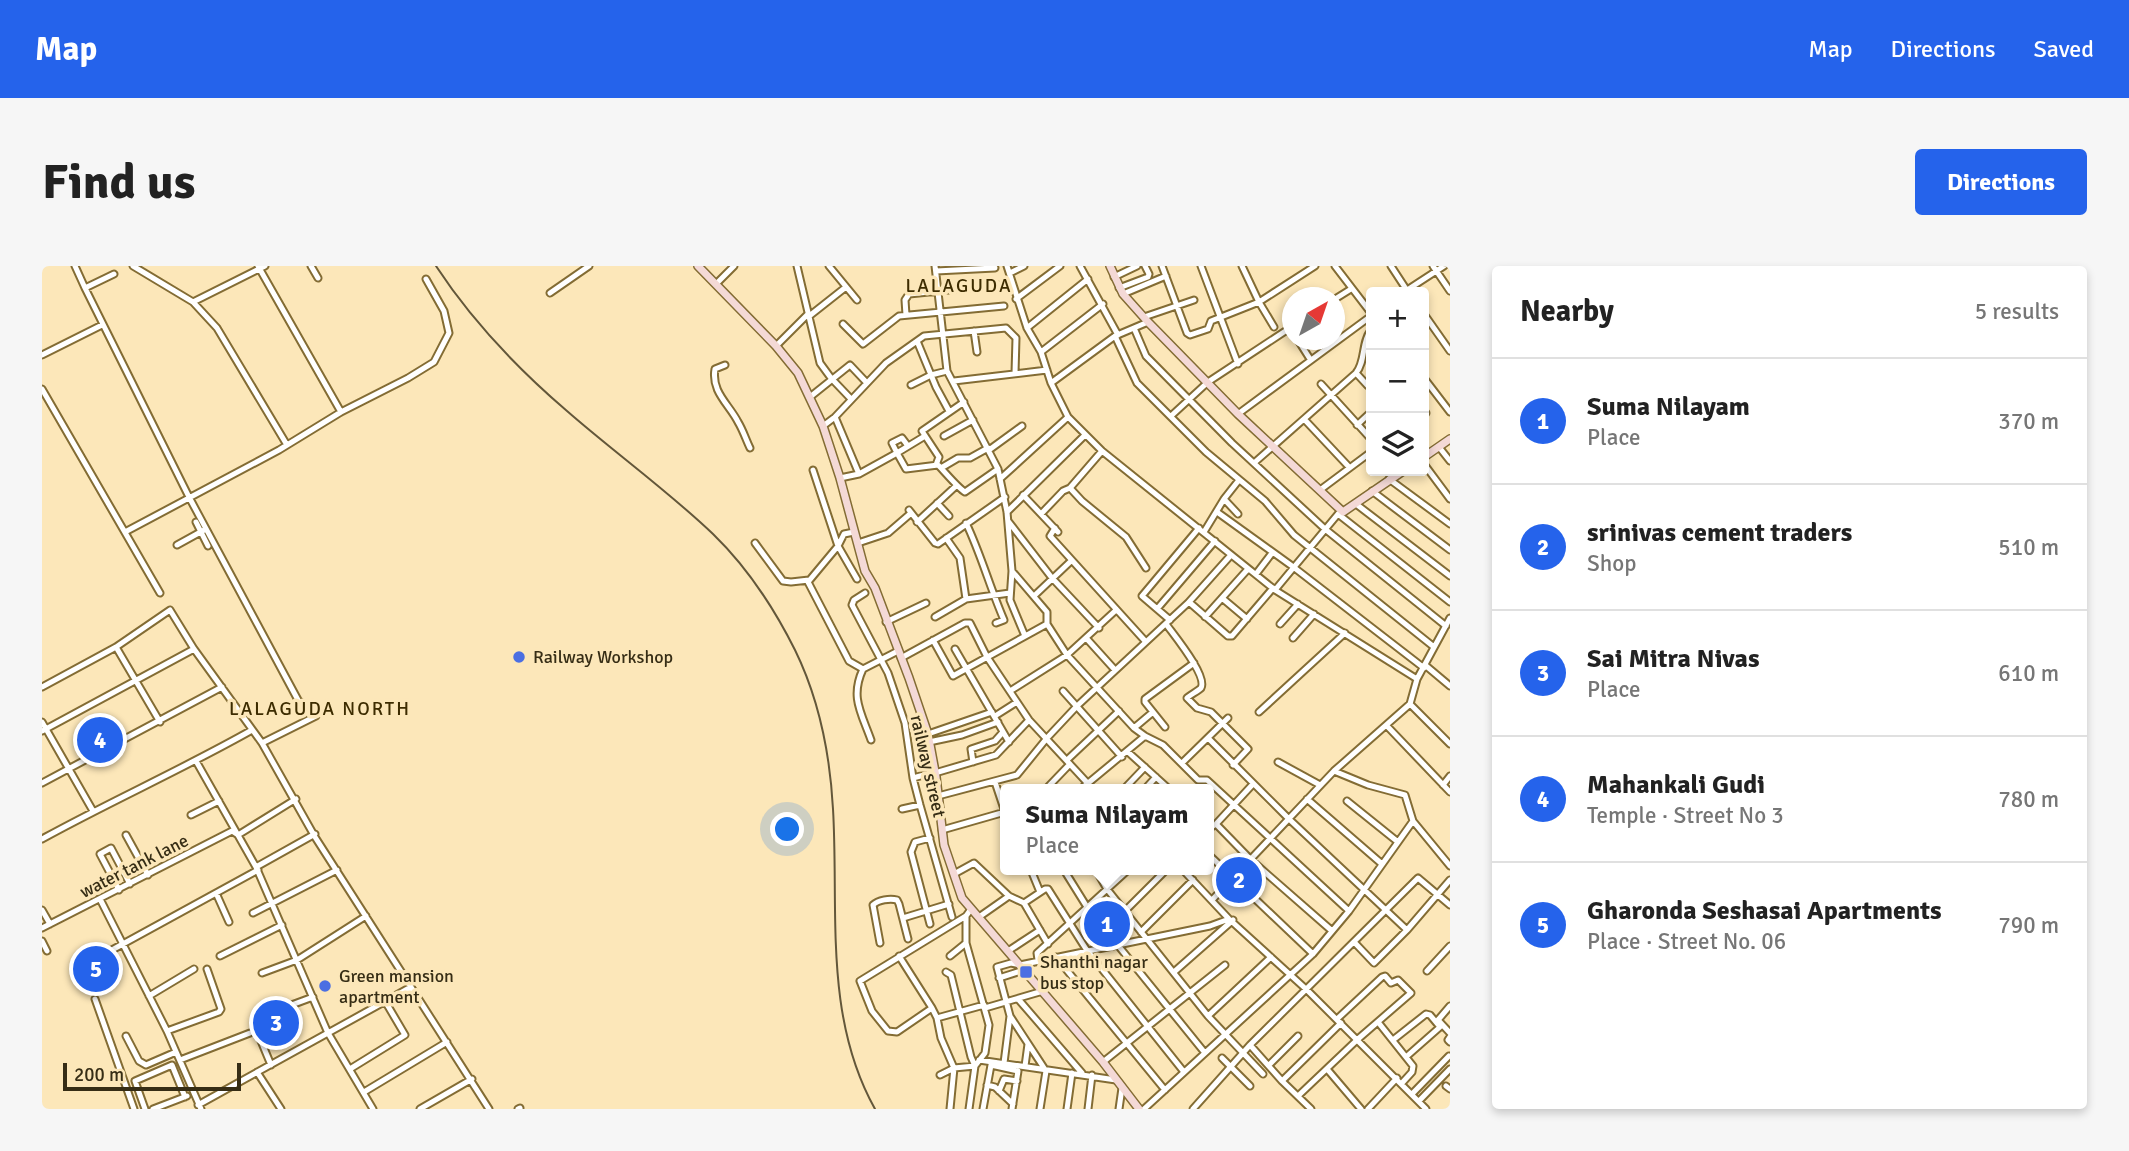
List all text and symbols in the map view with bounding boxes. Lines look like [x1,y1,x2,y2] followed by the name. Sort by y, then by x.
[35,29,97,70] text: Map
[1808,34,1853,64] text: Map
[1891,34,1996,64] text: Directions
[2034,34,2094,64] text: Saved
[1915,149,2087,215] button: Directions
[42,152,195,212] text: Find us
[905,274,1013,298] district label: LALAGUDA
[1282,287,1345,350] north arrow
[1366,287,1429,476] map controls
[1366,287,1429,350] button: +
[1520,293,1614,330] text: Nearby
[1975,297,2059,326] text: 5 results
[1366,350,1429,413] button: −
[1587,391,1750,423] text: Suma Nilayam
[1537,407,1549,436] text: 1
[1998,407,2059,436] text: 370 m
[1366,413,1429,476] button: layers
[1587,423,1641,452] text: Place
[1587,517,1852,549] text: srinivas cement traders
[1537,533,1549,562] text: 2
[1998,533,2059,562] text: 510 m
[1587,549,1636,578] text: Shop
[1587,643,1759,675] text: Sai Mitra Nivas
[533,646,673,668] place label: Railway Workshop
[511,649,527,665] marker: Railway Workshop
[1537,659,1549,688] text: 3
[1998,659,2059,688] text: 610 m
[1587,675,1641,704] text: Place
[229,697,411,721] district label: LALAGUDA NORTH
[906,713,950,819] street label: railway street
[77,714,123,766] pin: 4
[1587,769,1765,801] text: Mahankali Gudi
[1000,784,1214,875] popup
[1537,785,1549,814] text: 4
[1998,785,2059,814] text: 780 m
[1026,799,1188,831] text: Suma Nilayam
[1587,801,1784,830] text: Temple · Street No 3
[770,812,804,846] your location
[76,829,192,903] street label: water tank lane
[1026,831,1079,860] text: Place
[1216,854,1262,906] pin: 2
[1587,895,1941,927] text: Gharonda Seshasai Apartments
[1084,898,1130,950] pin: 1
[1537,911,1549,940] text: 5
[1998,911,2059,940] text: 790 m
[1587,927,1786,956] text: Place · Street No. 06
[73,943,119,995] pin: 5
[1040,951,1148,994] place label: Shanthi nagar bus stop
[1018,964,1034,980] marker: Shanthi nagar bus stop
[339,965,454,1008] place label: Green mansion apartment
[317,978,333,994] marker: Green mansion apartment
[253,997,299,1049] pin: 3
[63,1060,242,1092] scale bar
[74,1063,124,1087] text: 200 m

